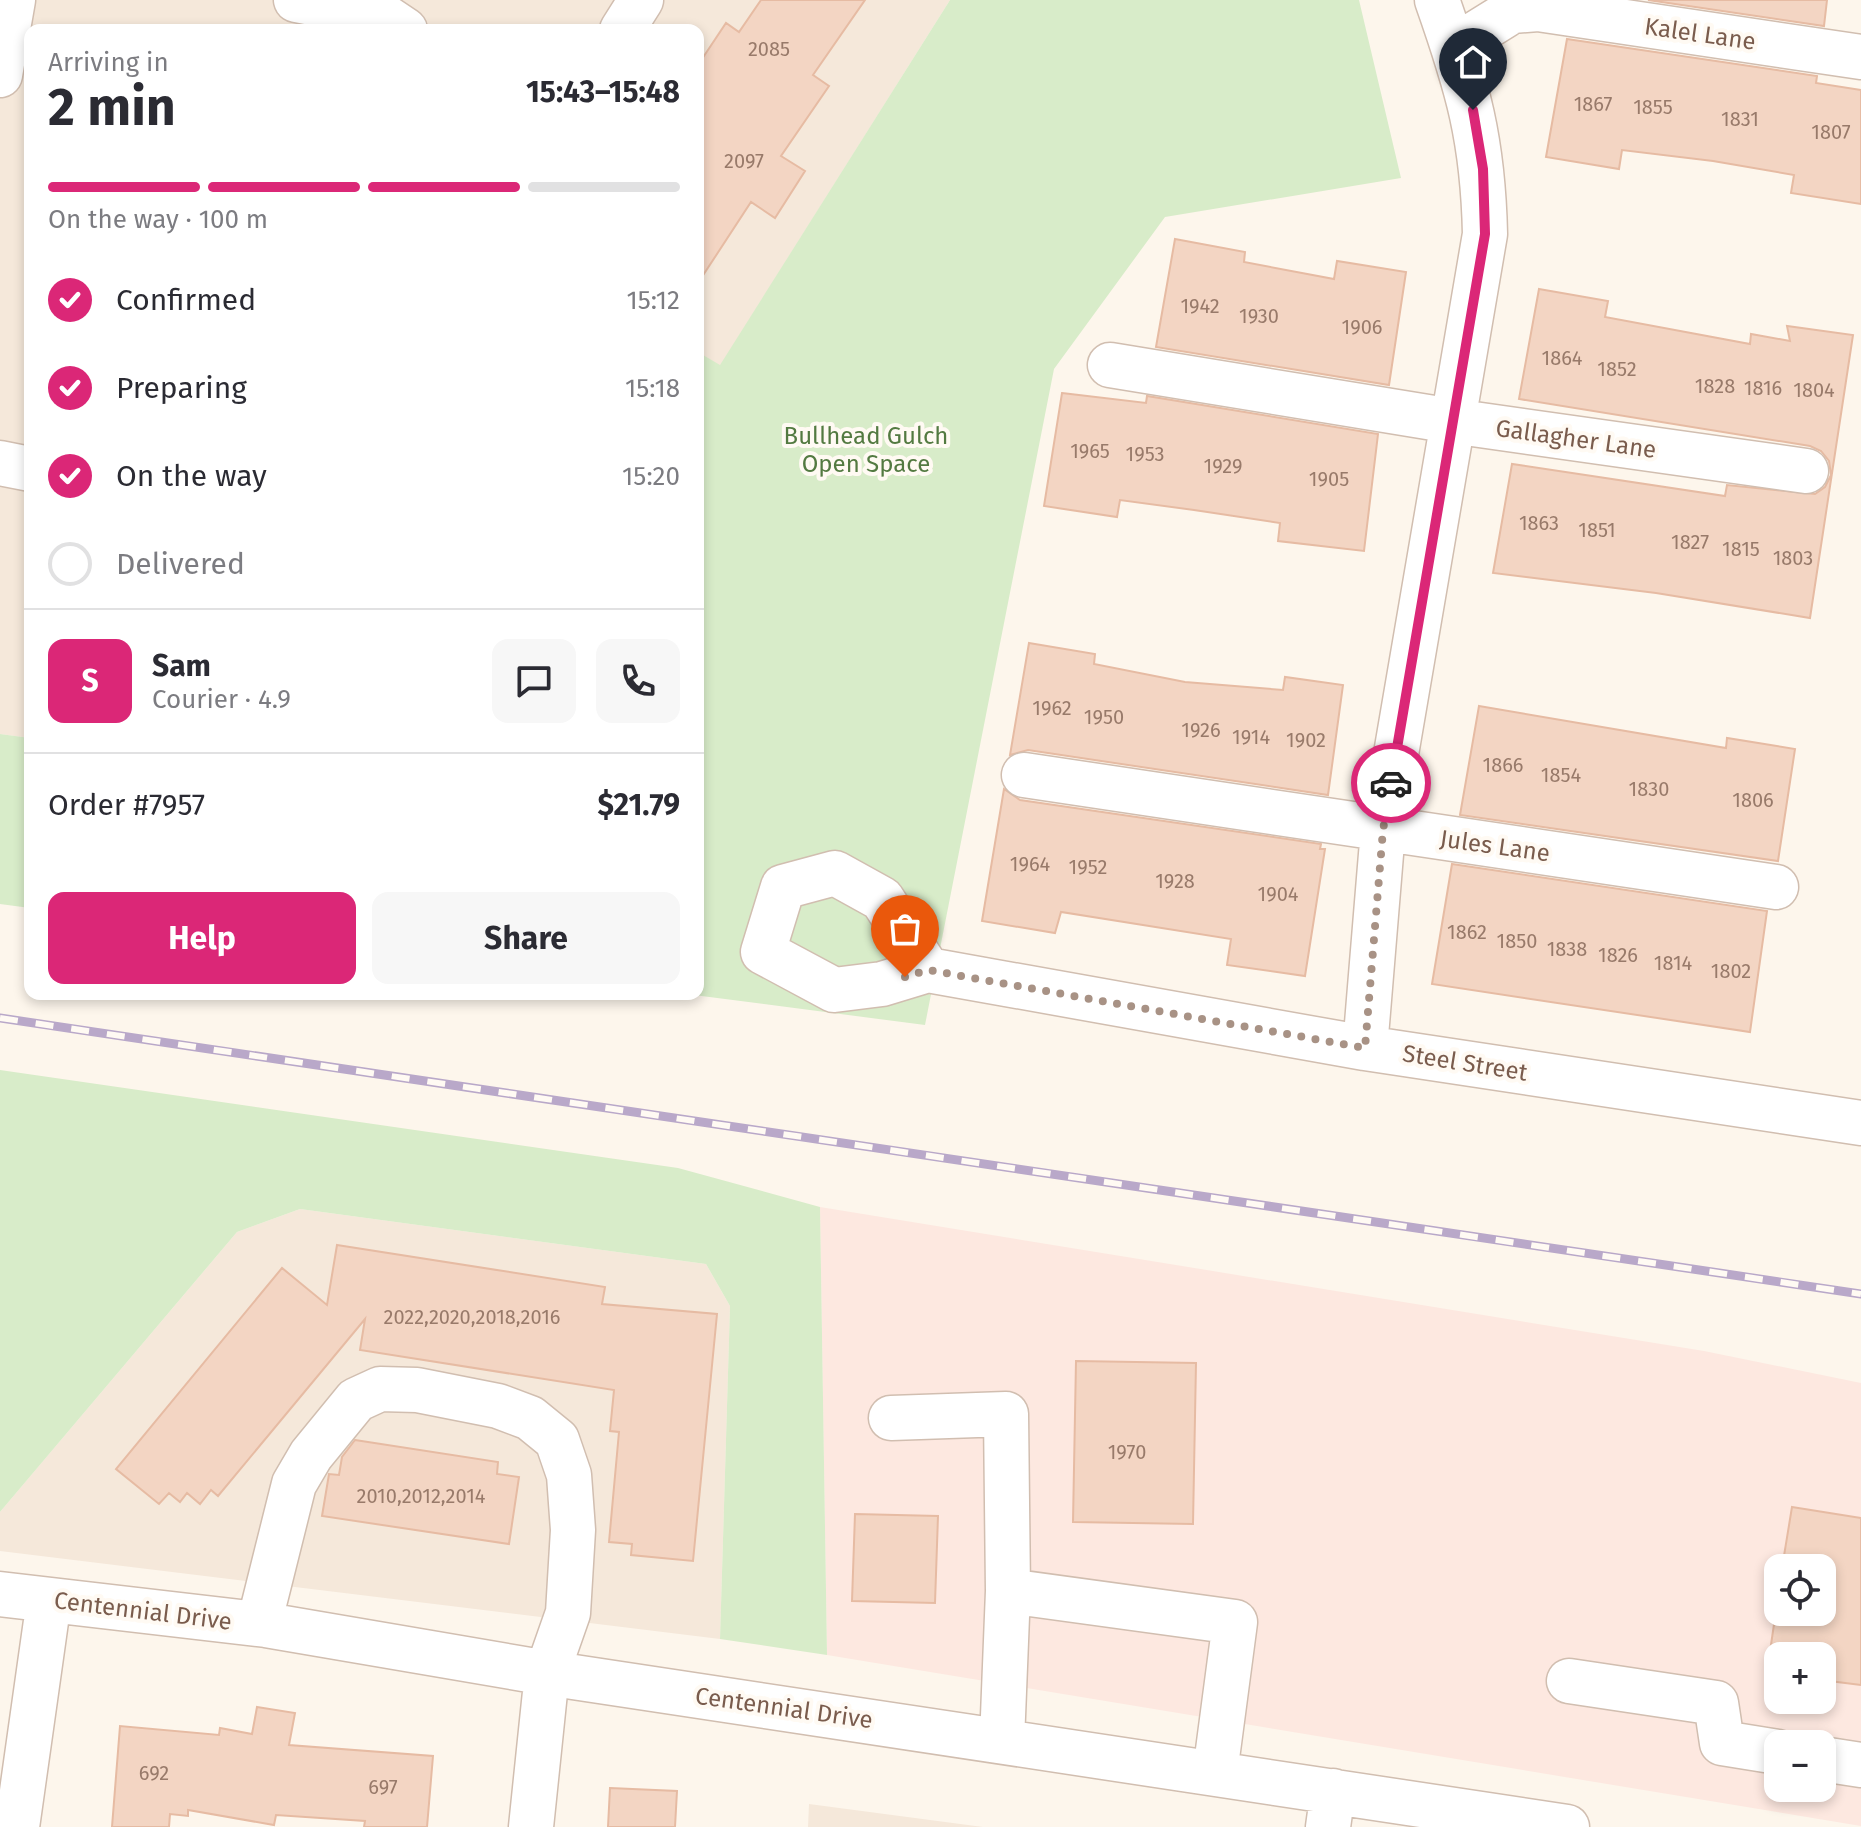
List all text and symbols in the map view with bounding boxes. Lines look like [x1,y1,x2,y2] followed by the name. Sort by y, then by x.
[1643,12,1757,56] street label: Kalel Lane
[1439,28,1507,110] pin
[748,37,790,61] house number: 2085
[1451,40,1495,84] icon: home
[48,47,169,78] text: Arriving in
[526,74,680,110] text: 15:43–15:48
[48,76,176,139] text: 2 min
[1574,92,1612,116] house number: 1867
[1633,95,1673,119] house number: 1855
[1721,107,1759,131] house number: 1831
[1811,120,1851,144] house number: 1807
[724,149,764,173] house number: 2097
[48,204,268,235] text: On the way · 100 m
[48,278,92,322] icon: check
[116,282,256,318] text: Confirmed
[626,285,680,316] text: 15:12
[1180,294,1220,318] house number: 1942
[1239,304,1279,328] house number: 1930
[1342,315,1382,339] house number: 1906
[1542,346,1583,370] house number: 1864
[1597,357,1637,381] house number: 1852
[48,366,92,410] icon: check
[116,370,247,406] text: Preparing
[625,373,680,404] text: 15:18
[1695,374,1735,398] house number: 1828
[1744,376,1782,400] house number: 1816
[1793,378,1835,402] house number: 1804
[1494,414,1658,464] street label: Gallagher Lane
[784,422,948,478] park label: Bullhead Gulch Open Space
[1070,439,1110,463] house number: 1965
[1125,442,1165,466] house number: 1953
[48,454,92,498] icon: check
[1204,454,1242,478] house number: 1929
[116,458,267,494] text: On the way
[622,461,680,492] text: 15:20
[1309,467,1349,491] house number: 1905
[1519,511,1559,535] house number: 1863
[1578,518,1616,542] house number: 1851
[1671,530,1709,554] house number: 1827
[1722,537,1760,561] house number: 1815
[116,546,245,582] text: Delivered
[1773,546,1813,570] house number: 1803
[492,639,576,723] button: chat
[596,639,680,723] button: phone
[152,648,211,684] text: Sam
[81,663,99,699] text: S
[152,684,291,715] text: Courier · 4.9
[1032,696,1072,720] house number: 1962
[1084,705,1124,729] house number: 1950
[1181,718,1221,742] house number: 1926
[1232,725,1270,749] house number: 1914
[1286,728,1326,752] house number: 1902
[1351,743,1431,823] courier
[1483,753,1524,777] house number: 1866
[1369,761,1413,805] icon: car
[1541,763,1582,787] house number: 1854
[1629,777,1669,801] house number: 1830
[48,787,205,823] text: Order #7957
[597,787,680,823] text: $21.79
[1732,788,1774,812] house number: 1806
[1438,824,1552,868] street label: Jules Lane
[1010,852,1051,876] house number: 1964
[1069,855,1107,879] house number: 1952
[1155,869,1195,893] house number: 1928
[1258,882,1299,906] house number: 1904
[48,892,356,984] button: Help
[372,892,680,984] button: Share
[871,895,939,977] pin
[883,907,927,951] icon: bag
[1447,920,1487,944] house number: 1862
[1497,929,1537,953] house number: 1850
[1547,937,1587,961] house number: 1838
[1598,943,1638,967] house number: 1826
[1654,951,1693,975] house number: 1814
[1711,959,1751,983] house number: 1802
[1401,1039,1530,1087] street label: Steel Street
[383,1305,561,1329] house number: 2022,2020,2018,2016
[1108,1440,1146,1464] house number: 1970
[357,1484,486,1508] house number: 2010,2012,2014
[1764,1554,1836,1802] map controls
[1764,1554,1836,1626] button: locate
[53,1586,233,1636] street label: Centennial Drive
[1764,1642,1836,1714] button: +
[693,1682,875,1734] street label: Centennial Drive
[1764,1730,1836,1802] button: −
[139,1761,169,1785] house number: 692
[368,1775,398,1799] house number: 697

